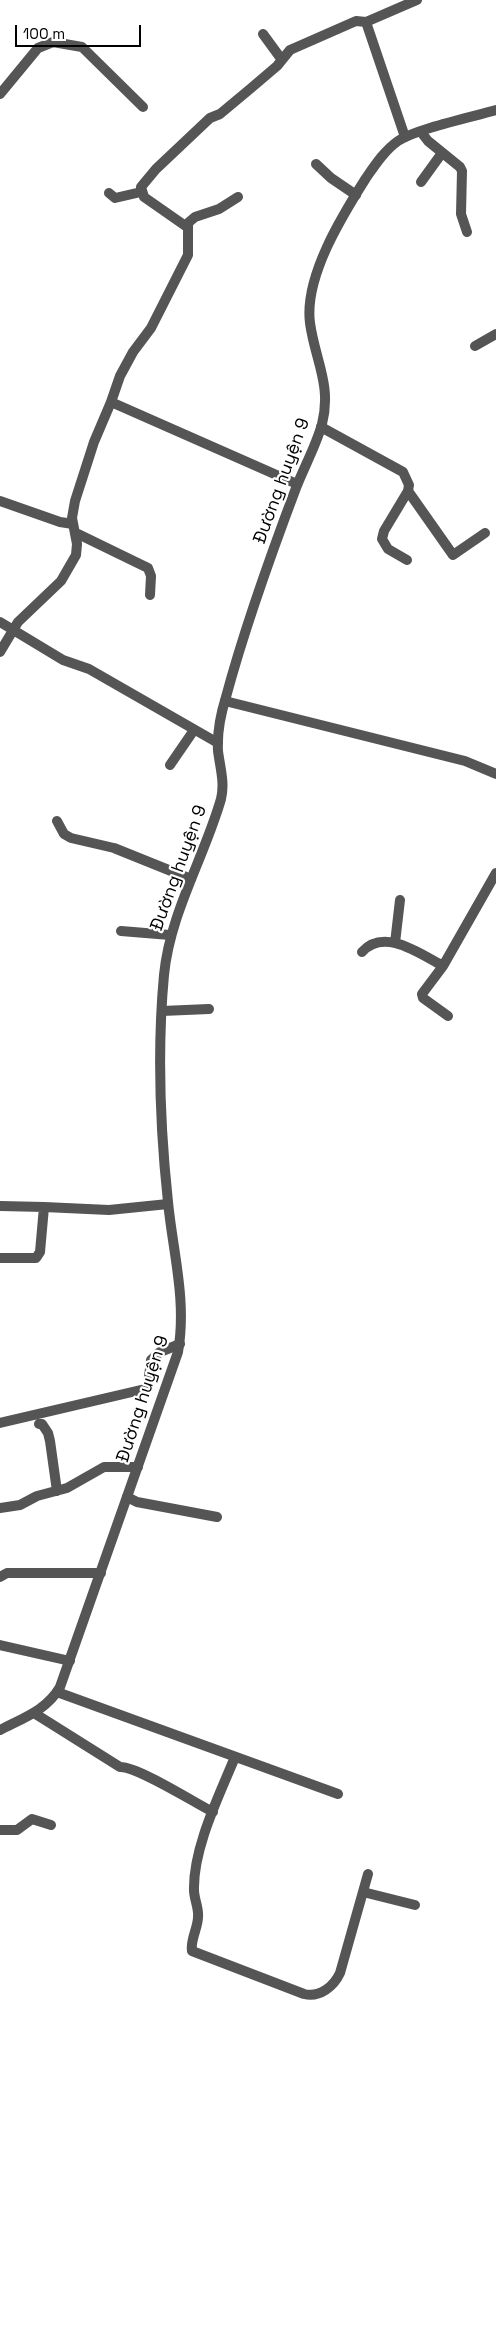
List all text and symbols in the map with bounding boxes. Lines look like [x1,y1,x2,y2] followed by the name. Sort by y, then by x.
[18,15,144,47] scale bar
[23,24,65,43] text: 100 m
[249,415,315,547] street label: Đường huyện 9
[146,802,212,934] street label: Đường huyện 9
[112,1333,174,1465] street label: Đường huyện 9

